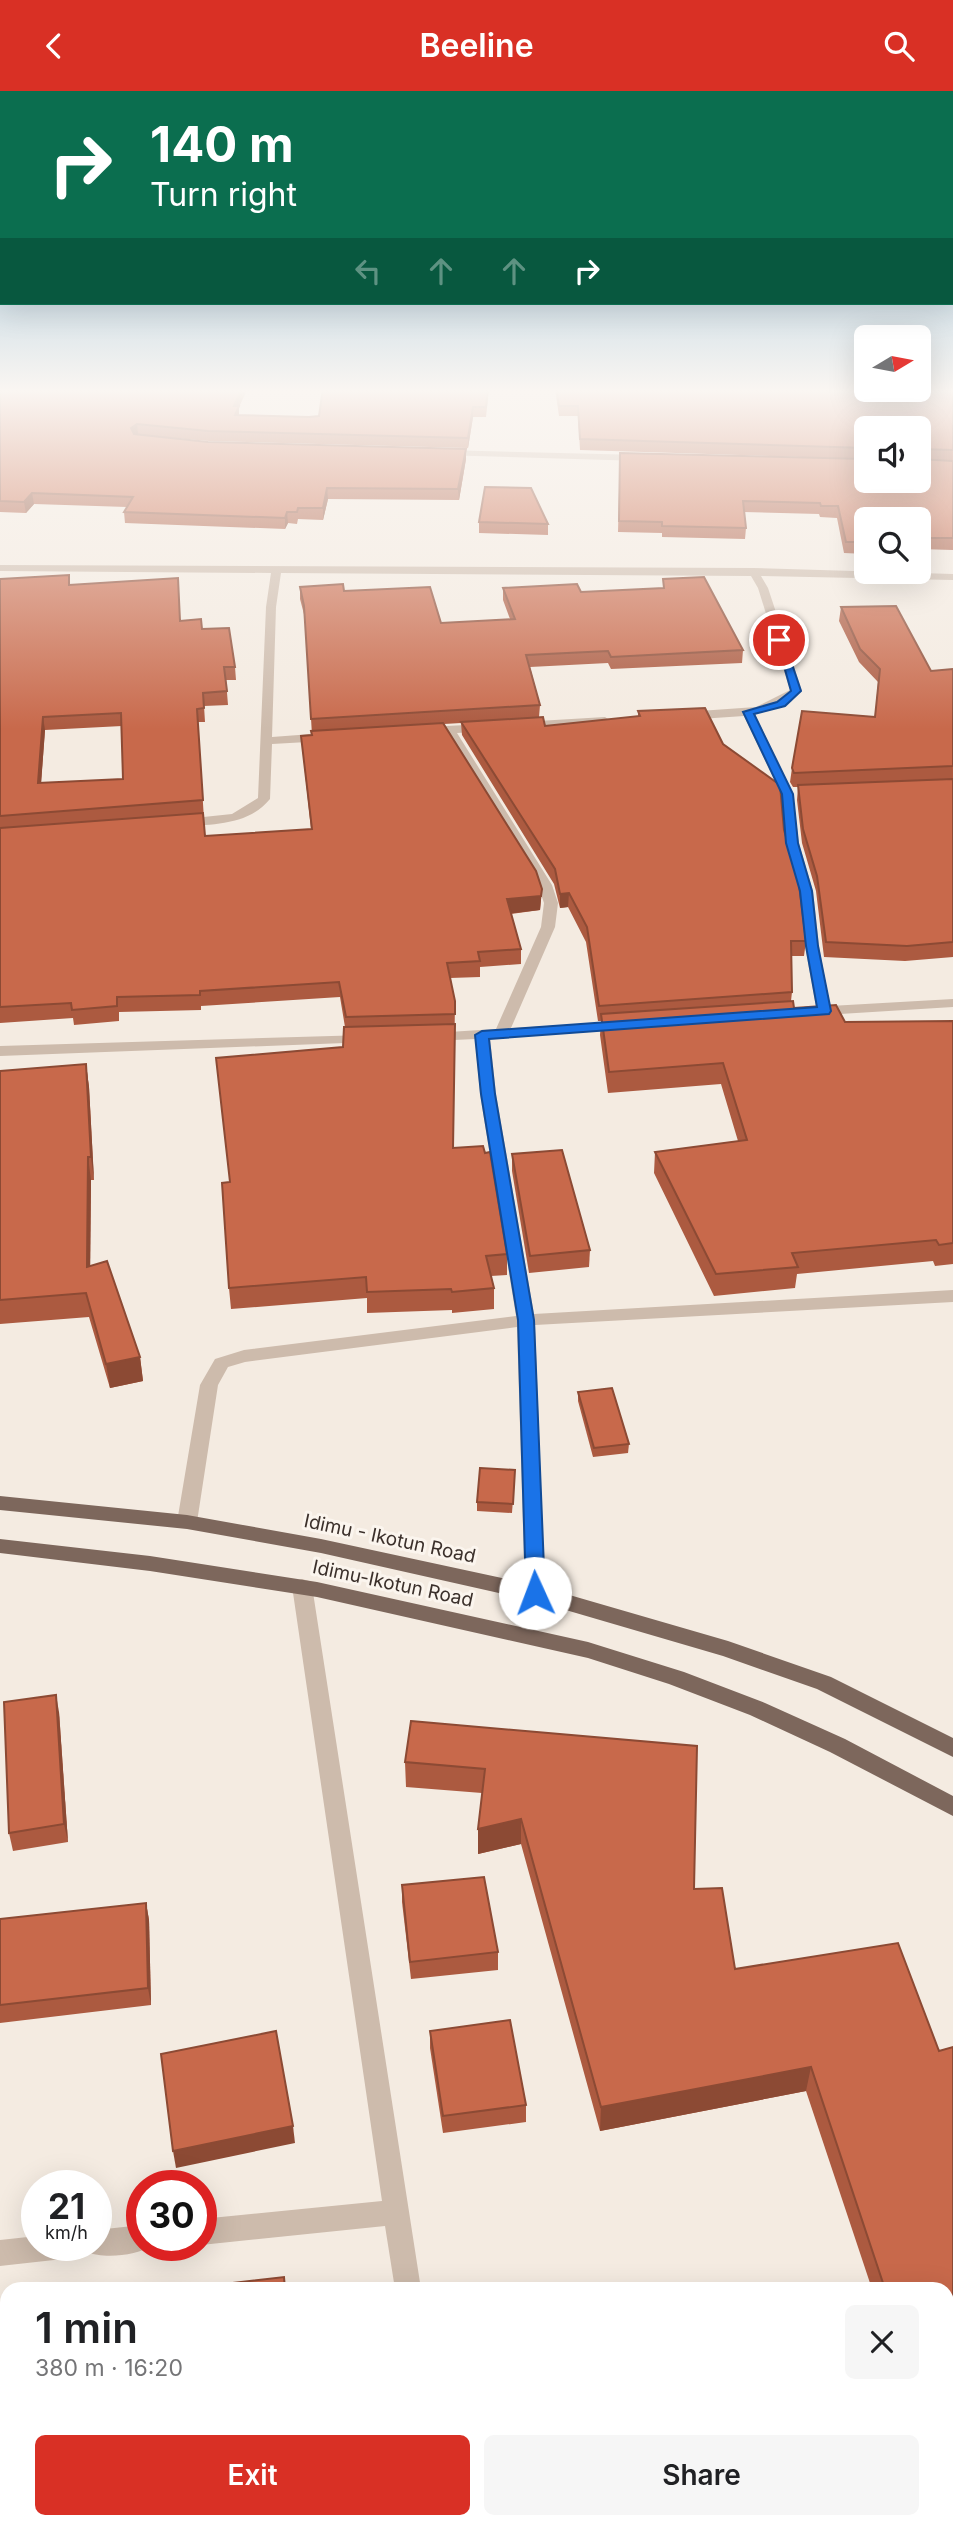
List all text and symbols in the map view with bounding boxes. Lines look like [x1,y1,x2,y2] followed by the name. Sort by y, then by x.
[419,26,534,65] text: Beeline
[35,27,73,65] icon: back
[880,27,918,65] icon: search
[150,115,294,174] text: 140 m
[35,119,126,210] icon: right
[150,175,297,214] text: Turn right
[349,252,387,290] icon: left
[422,252,460,290] icon: ahead
[495,252,533,290] icon: ahead
[568,252,606,290] icon: right
[854,325,931,403] north arrow
[854,325,931,584] map controls
[854,416,931,493] button: sound
[854,507,931,584] button: search
[749,610,809,670] pin
[760,621,798,659] icon: arrive
[302,1509,478,1568] street label: Idimu - Ikotun Road
[311,1555,475,1612] street label: Idimu-Ikotun Road
[498,1556,572,1630] position arrow
[126,2170,217,2261] speed limit sign: 30
[48,2185,85,2227] text: 21
[45,2222,88,2243] text: km/h
[35,2302,138,2353] text: 1 min
[845,2305,919,2379] button: close
[35,2354,183,2382] text: 380 m · 16:20
[35,2435,470,2515] button: Exit
[484,2435,919,2515] button: Share

